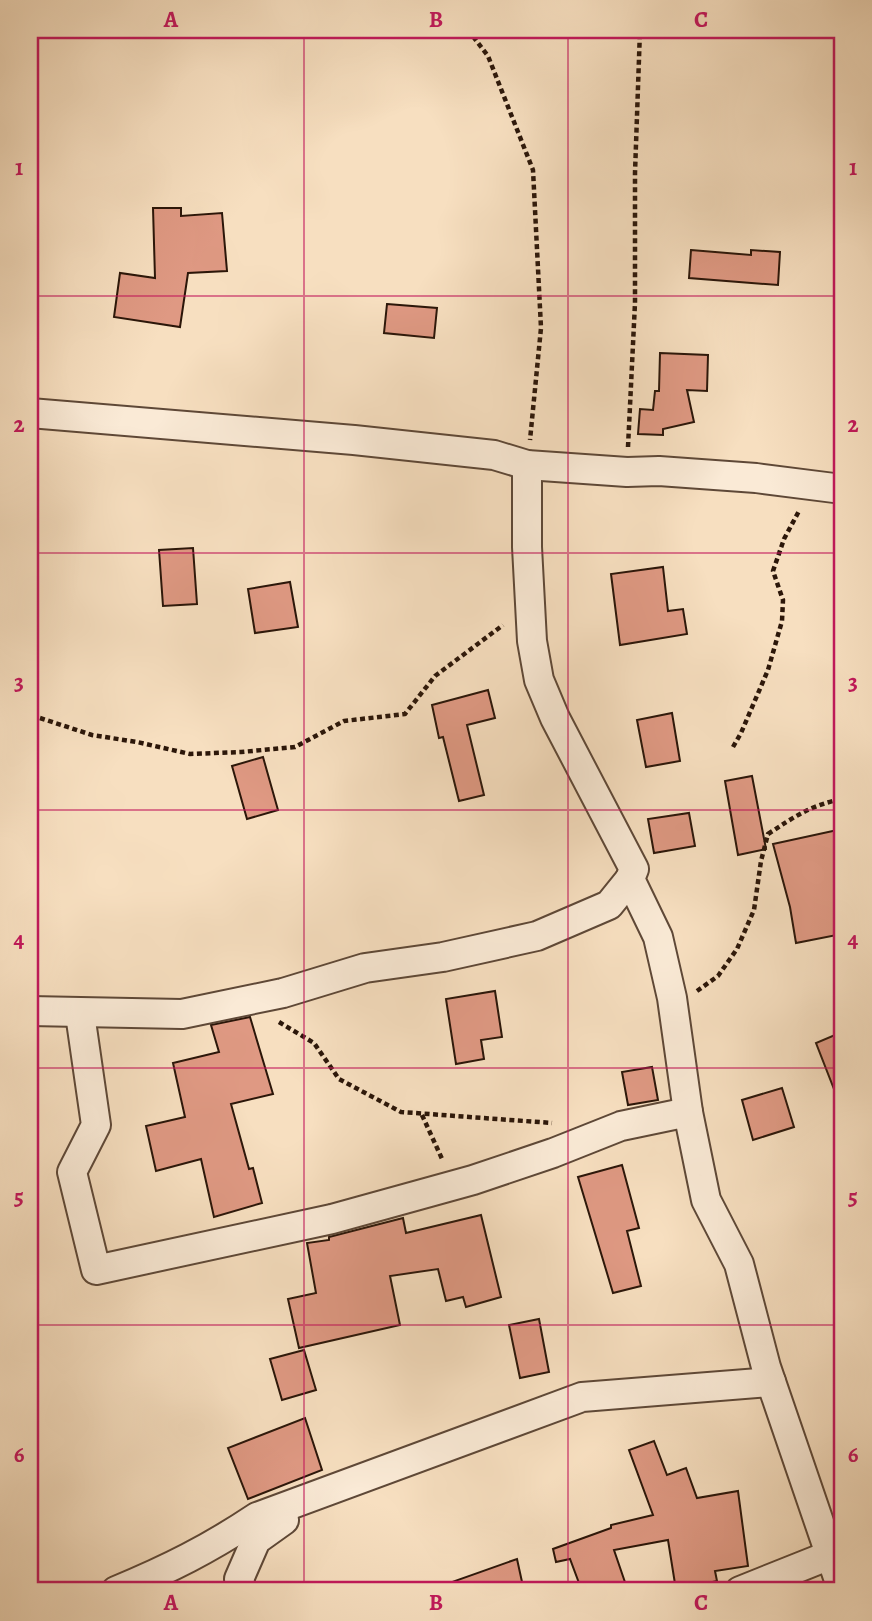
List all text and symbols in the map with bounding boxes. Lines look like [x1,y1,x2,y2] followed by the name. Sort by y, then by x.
[163,4,179,35] text: A
[429,4,443,35] text: B
[694,4,708,35] text: C
[15,152,23,183] text: 1
[849,152,857,183] text: 1
[13,409,25,440] text: 2
[847,409,859,440] text: 2
[14,667,24,698] text: 3
[848,667,858,698] text: 3
[14,924,25,955] text: 4
[848,924,859,955] text: 4
[14,1181,24,1212] text: 5
[848,1181,858,1212] text: 5
[14,1439,25,1470] text: 6
[848,1439,859,1470] text: 6
[163,1587,179,1618] text: A
[429,1587,443,1618] text: B
[694,1587,708,1618] text: C

